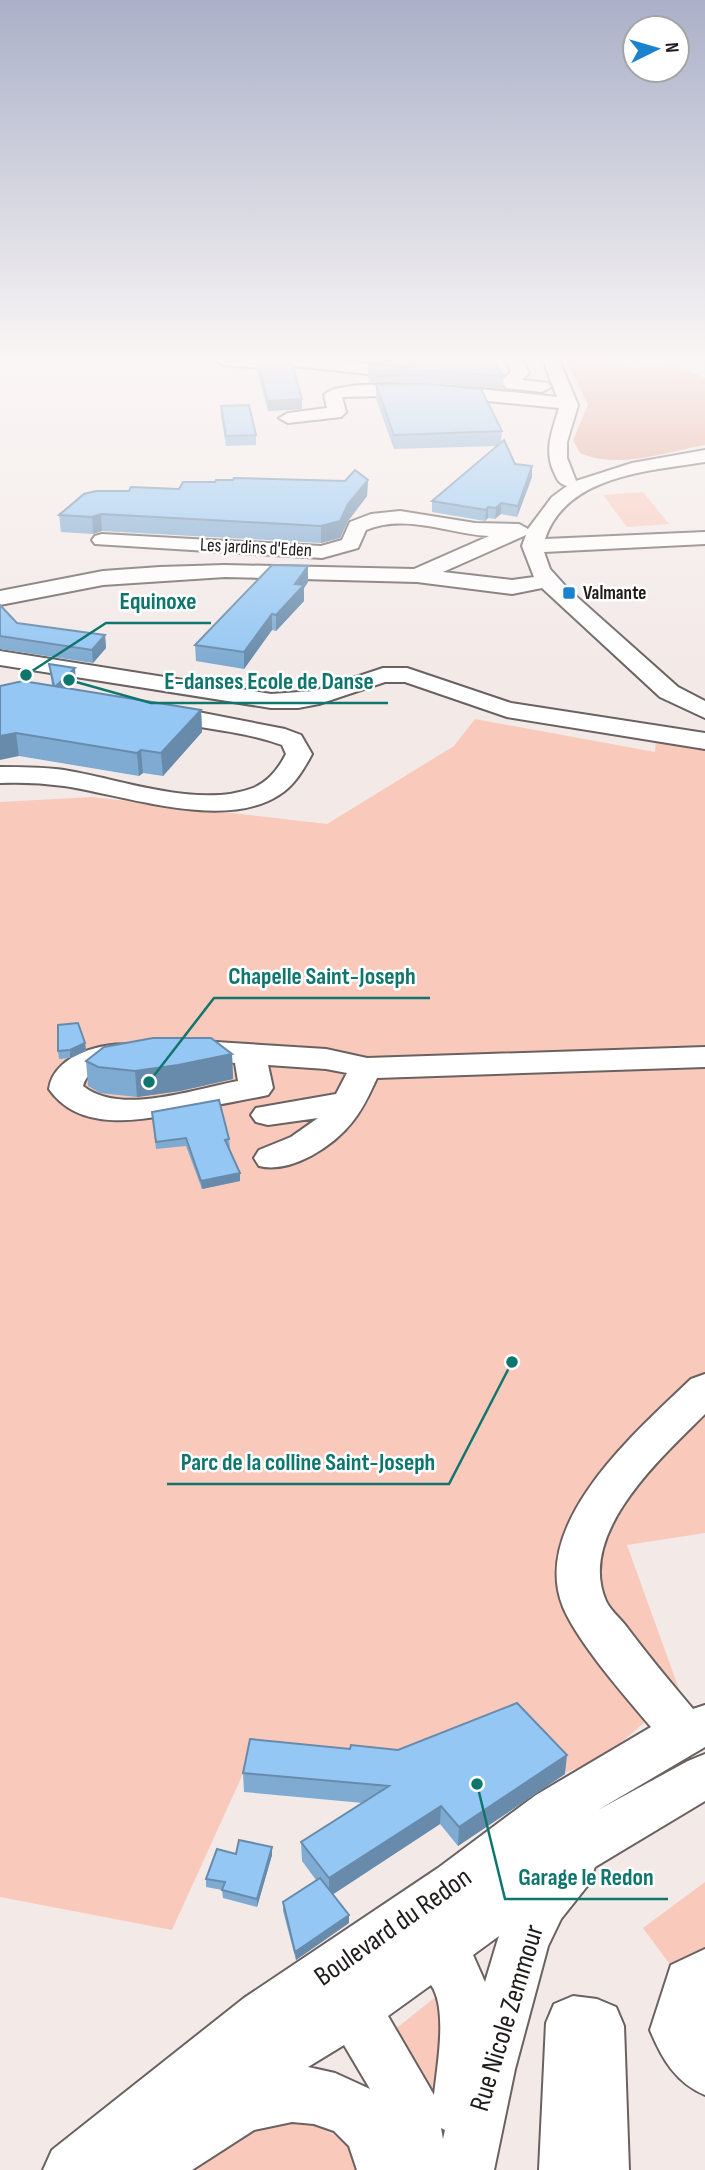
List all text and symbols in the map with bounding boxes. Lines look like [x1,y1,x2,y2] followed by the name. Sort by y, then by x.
[621,14,691,84] north arrow
[660,42,683,54] text: N
[200,534,312,562] street label: Les jardins d'Eden
[106,578,211,623] callout: Equinoxe
[583,582,646,605] place label: Valmante
[561,585,577,601] marker: Valmante
[120,587,196,616] text: Equinoxe
[151,658,388,703] callout: E-danses Ecole de Danse
[164,667,374,696] text: E-danses Ecole de Danse
[214,953,430,998] callout: Chapelle Saint-Joseph
[228,962,416,991] text: Chapelle Saint-Joseph
[167,1439,449,1484] callout: Parc de la colline Saint-Joseph
[181,1448,435,1477] text: Parc de la colline Saint-Joseph
[505,1854,668,1899] callout: Garage le Redon
[308,1861,478,1993] street label: Boulevard du Redon
[518,1863,654,1892] text: Garage le Redon
[463,1921,551,2115] street label: Rue Nicole Zemmour

